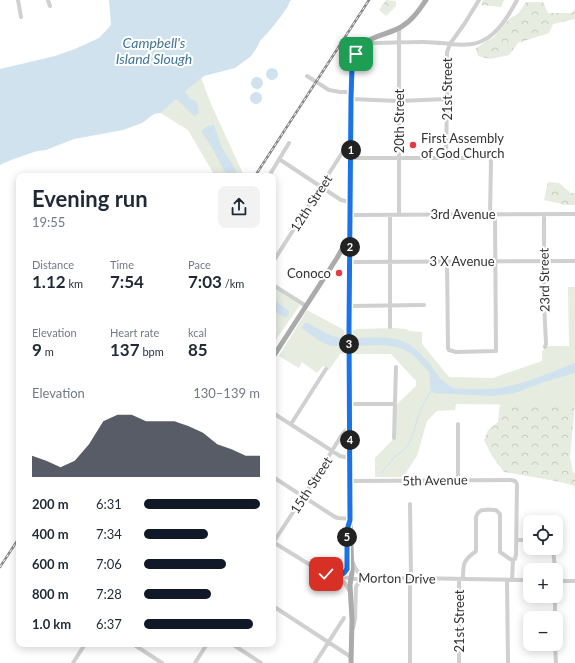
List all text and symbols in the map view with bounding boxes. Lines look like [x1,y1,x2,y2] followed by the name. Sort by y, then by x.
[116,34,192,67] water label: Campbell's Island Slough
[339,37,373,71] pin
[345,43,367,65] icon: arrive
[439,57,455,120] street label: 21st Street
[391,88,407,153] street label: 20th Street
[421,130,504,161] place label: First Assembly of God Church
[341,140,361,160] pin: 1
[408,140,418,150] marker: First Assembly of God Church
[348,143,354,156] text: 1
[287,171,335,234] street label: 12th Street
[32,185,148,212] text: Evening run
[218,186,260,228] button: share
[430,206,496,222] street label: 3rd Avenue
[32,214,65,230] text: 19:55
[340,237,360,257] pin: 2
[347,240,353,253] text: 2
[535,247,553,312] street label: 23rd Street
[429,253,495,269] street label: 3 X Avenue
[32,258,74,271] text: Distance
[110,258,134,271] text: Time
[188,258,211,271] text: Pace
[287,265,331,281] place label: Conoco
[334,268,344,278] marker: Conoco
[32,271,66,292] text: 1.12
[110,271,144,292] text: 7:54
[188,271,222,292] text: 7:03
[66,277,83,290] text: km
[222,277,244,290] text: /km
[32,326,77,339] text: Elevation
[110,326,159,339] text: Heart rate
[188,326,207,339] text: kcal
[339,334,359,354] pin: 3
[346,337,352,350] text: 3
[32,339,42,360] text: 9
[110,339,140,360] text: 137
[188,339,208,360] text: 85
[42,345,54,358] text: m
[140,345,164,358] text: bpm
[32,385,85,401] text: Elevation
[193,385,260,401] text: 130–139 m
[340,430,360,450] pin: 4
[347,433,353,446] text: 4
[287,453,335,516] street label: 15th Street
[402,471,468,489] street label: 5th Avenue
[32,496,69,512] text: 200 m
[96,496,122,512] text: 6:31
[523,515,563,651] map controls
[523,515,563,555] button: locate
[32,526,69,542] text: 400 m
[96,526,122,542] text: 7:34
[337,527,357,547] pin: 5
[344,530,350,543] text: 5
[32,556,69,572] text: 600 m
[96,556,122,572] text: 7:06
[309,557,343,591] pin
[315,563,337,585] icon: check
[523,563,563,603] button: +
[358,569,436,587] street label: Morton Drive
[32,586,69,602] text: 800 m
[96,586,122,602] text: 7:28
[451,589,467,652] street label: 21st Street
[523,611,563,651] button: −
[32,616,71,632] text: 1.0 km
[96,616,122,632] text: 6:37

